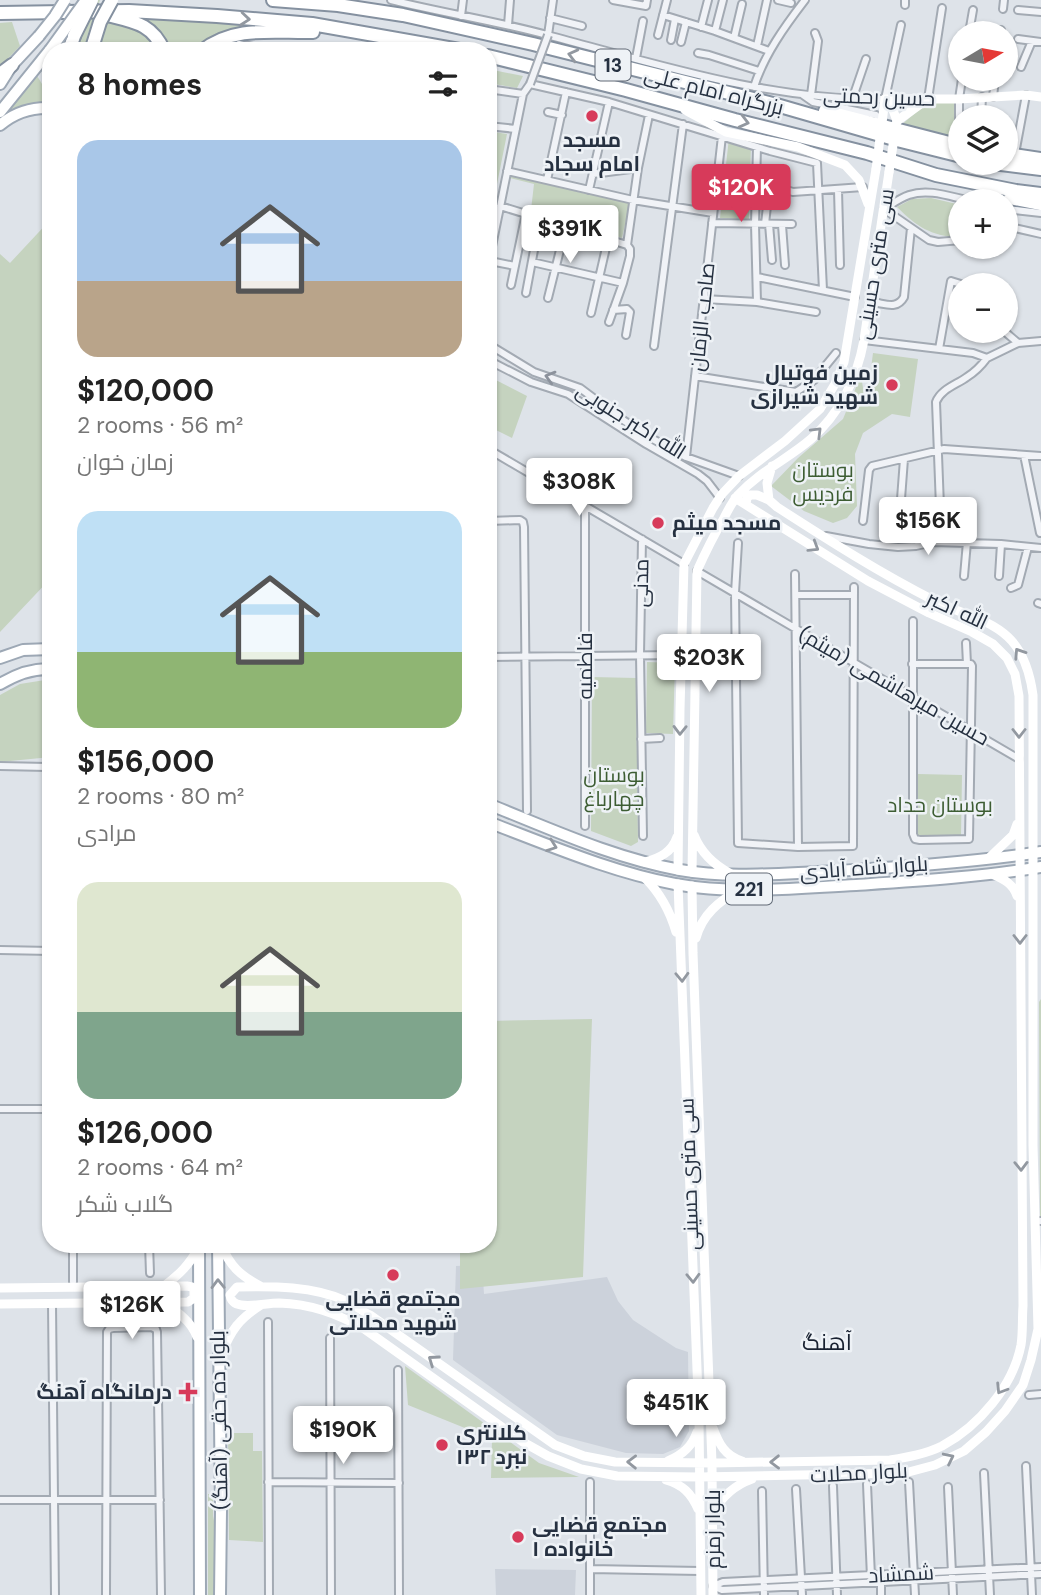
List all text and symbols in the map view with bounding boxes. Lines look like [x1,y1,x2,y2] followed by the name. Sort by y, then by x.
[239,11,250,26] one-way arrow
[948,21,1018,91] north arrow
[948,21,1018,343] map controls
[567,49,579,63] one-way arrow
[596,50,630,80] road number: 13
[641,60,787,122] street label: بزرگراه امام علی
[77,65,202,104] text: 8 homes
[424,65,462,103] icon: filters
[822,81,936,113] street label: حسین رحمتی
[948,105,1018,175] button: layers
[584,108,600,124] marker: مسجد امام سجاد
[738,114,750,128] one-way arrow
[544,126,640,178] place label: مسجد امام سجاد
[692,164,790,224] pin: $120K
[708,172,774,202] text: $120K
[207,186,333,312] icon: home
[849,186,901,342] street label: سی متری حسینی
[948,189,1018,259] button: +
[521,205,619,265] pin: $391K
[537,213,603,243] text: $391K
[682,261,722,373] street label: صاحب الزمان
[948,273,1018,343] button: −
[751,359,878,411] place label: زمین فوتبال شهید شیرازی
[544,370,556,385] one-way arrow
[77,371,214,410] text: $120,000
[571,376,691,466] street label: الله اکبر جنوبی
[884,377,900,393] marker: زمین فوتبال شهید شیرازی
[77,410,243,440] text: 2 rooms · 56 m²
[809,427,822,440] one-way arrow
[77,447,174,477] text: زمان خوان
[792,456,854,508] park label: بوستان فردیس
[530,458,628,518] pin: $308K
[542,466,616,496] text: $308K
[879,498,977,557] pin: $156K
[895,505,961,535] text: $156K
[672,509,781,537] place label: مسجد میثم
[650,515,666,531] marker: مسجد میثم
[806,539,819,552] one-way arrow
[207,557,333,683] icon: home
[627,558,655,608] street label: مدنی
[921,583,992,636] street label: الله اکبر
[793,620,995,752] street label: حسین میرهاشمی (میثم)
[571,632,599,700] street label: فاطمیه
[660,634,758,694] pin: $203K
[673,642,745,672] text: $203K
[1014,647,1027,660] one-way arrow
[672,725,688,736] one-way arrow
[1011,728,1027,739] one-way arrow
[77,742,214,781] text: $156,000
[583,761,645,813] park label: بوستان چهارباغ
[77,781,244,811] text: 2 rooms · 80 m²
[887,791,993,819] park label: بوستان حداد
[77,818,137,848] text: مرادی
[546,838,558,852] one-way arrow
[799,850,929,886] street label: بلوار شاه آبادی
[726,874,772,904] road number: 221
[207,928,333,1054] icon: home
[1012,934,1028,944] one-way arrow
[674,972,689,983] one-way arrow
[672,1097,706,1251] street label: سی متری حسینی
[77,1113,213,1152] text: $126,000
[77,1152,243,1182] text: 2 rooms · 64 m²
[1013,1161,1029,1172] one-way arrow
[77,1189,173,1219] text: گلاب شکر
[385,1267,401,1283] marker: مجتمع قضایی شهید محلاتی
[686,1272,701,1283] one-way arrow
[210,1278,226,1289] one-way arrow
[83,1282,181,1341] pin: $126K
[325,1285,461,1337] place label: مجتمع قضایی شهید محلاتی
[99,1289,165,1319] text: $126K
[802,1327,852,1357] district label: آهنگ
[203,1330,235,1510] street label: بلوار ده حقی (آهنگ)
[428,1356,441,1368] one-way arrow
[36,1378,172,1406] place label: درمانگاه آهنگ
[627,1380,725,1439] pin: $451K
[178,1382,198,1402] marker: درمانگاه آهنگ
[997,1382,1010,1395] one-way arrow
[643,1387,709,1417] text: $451K
[294,1406,392,1466] pin: $190K
[309,1414,377,1444] text: $190K
[456,1419,527,1471] place label: کلانتری ۱۳۲ نبرد
[434,1437,450,1453] marker: کلانتری ۱۳۲ نبرد
[942,1453,954,1467] one-way arrow
[626,1454,636,1470] one-way arrow
[769,1454,780,1470] one-way arrow
[809,1456,909,1490] street label: بلوار محلات
[699,1489,727,1569] street label: بلوار زمزم
[532,1511,667,1563] place label: مجتمع قضایی خانواده ۱
[510,1529,526,1545] marker: مجتمع قضایی خانواده ۱
[867,1558,935,1590] street label: شمشاد

